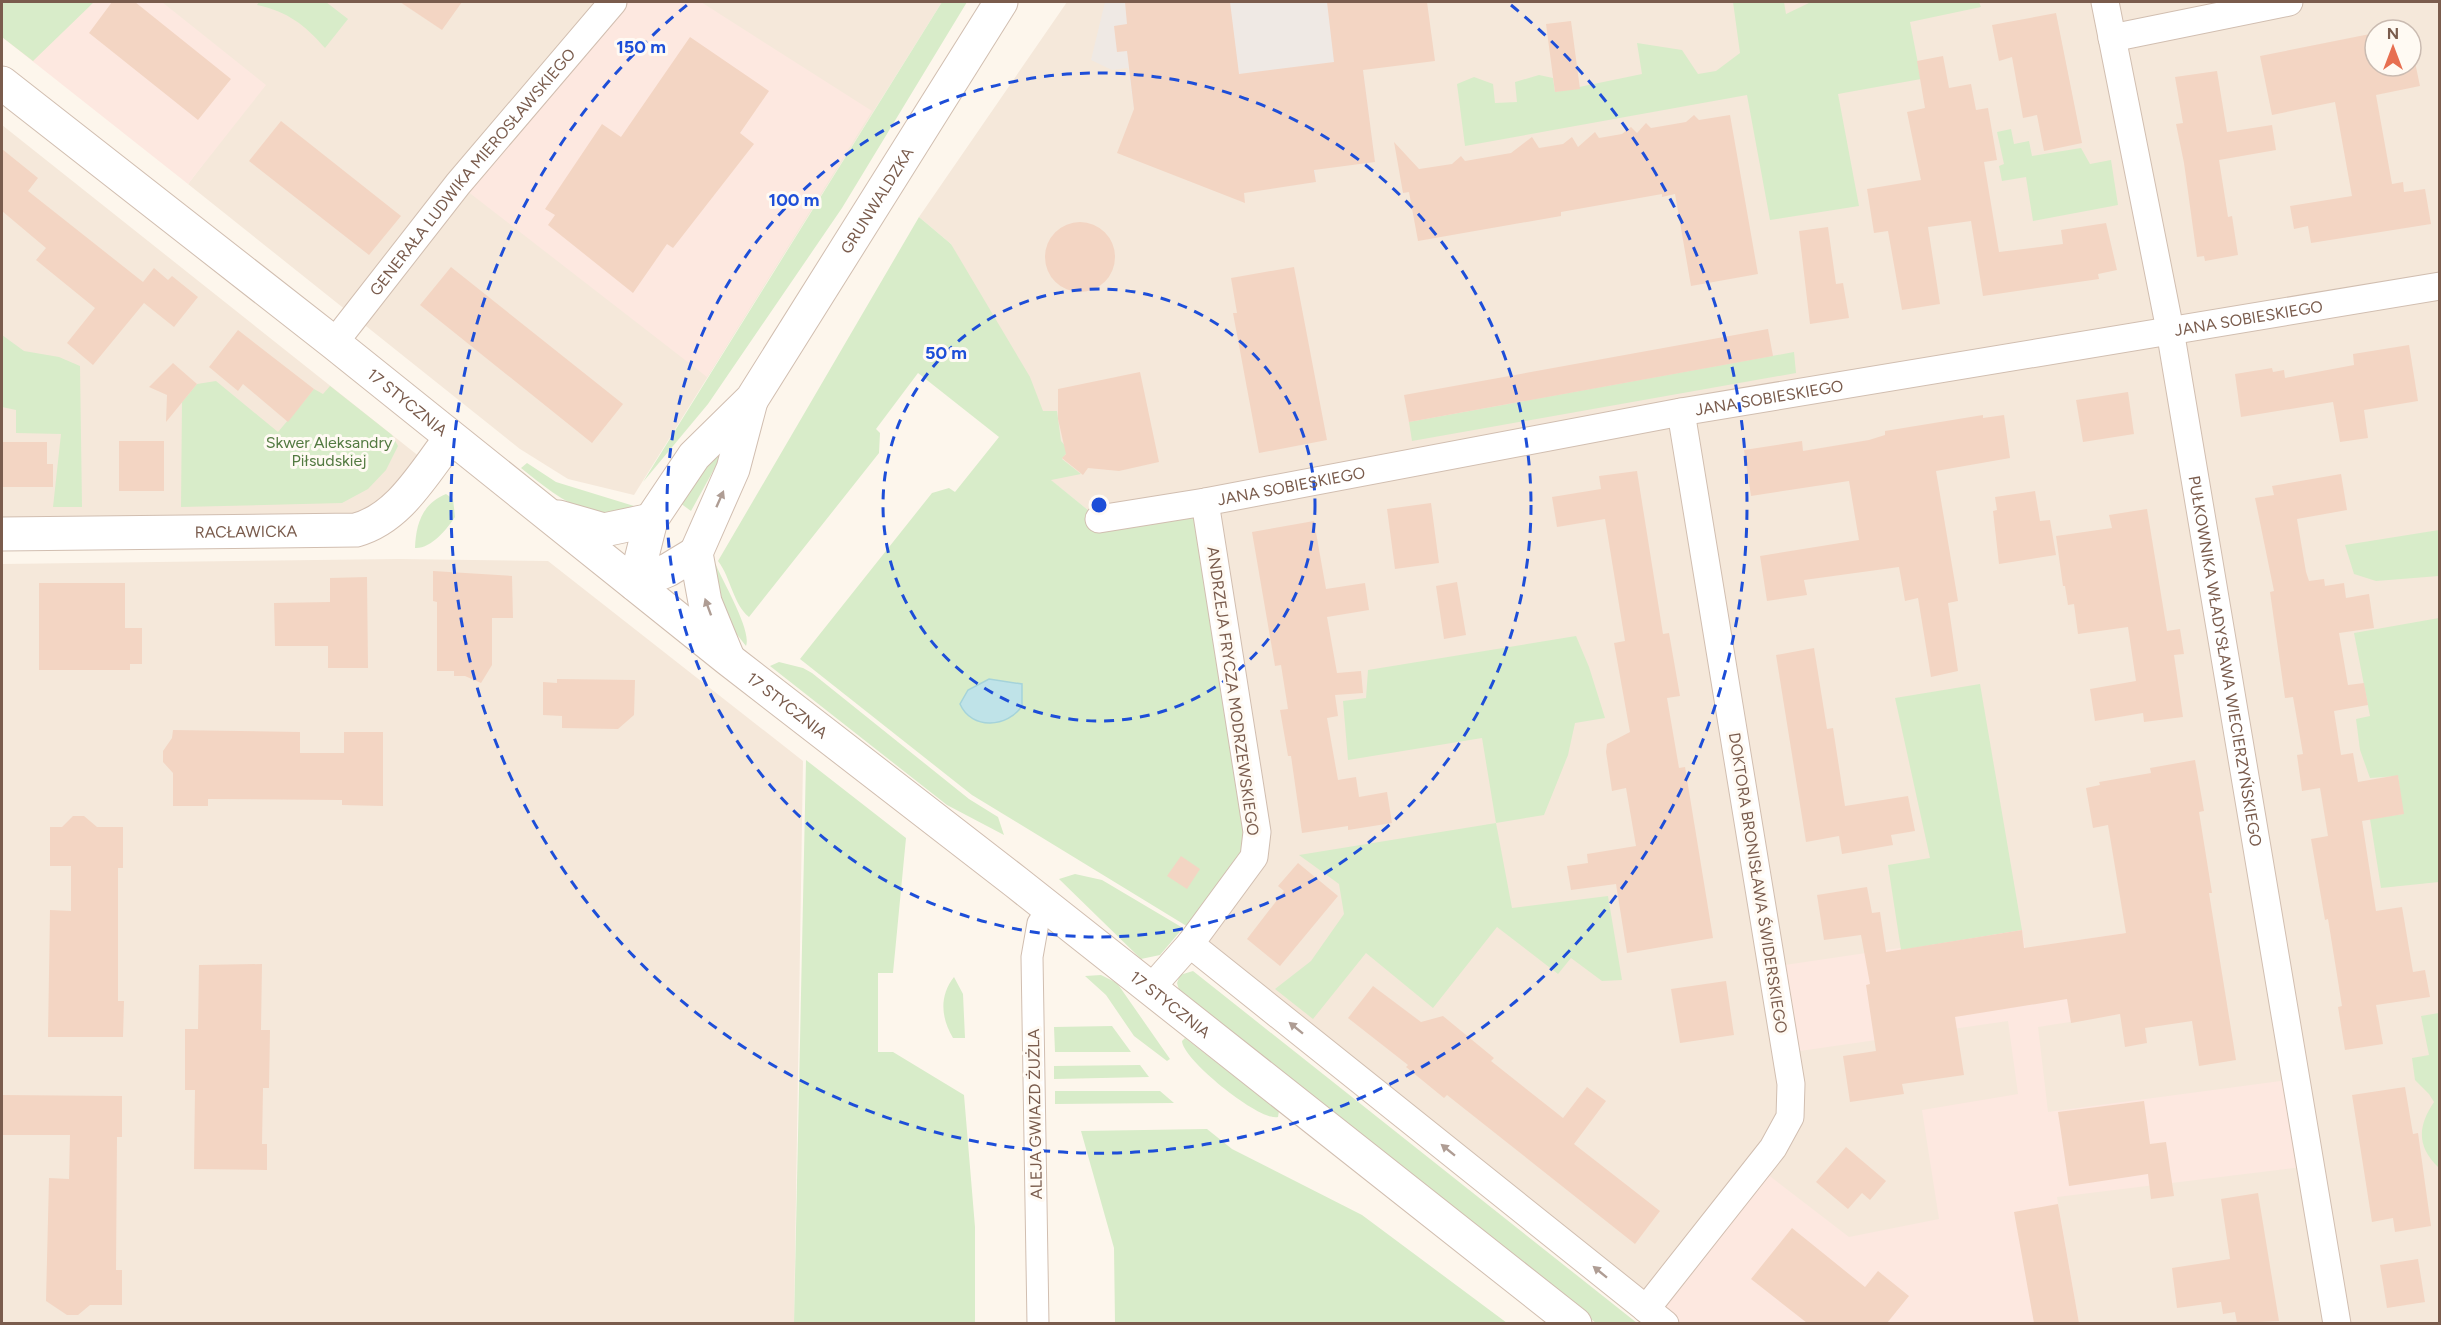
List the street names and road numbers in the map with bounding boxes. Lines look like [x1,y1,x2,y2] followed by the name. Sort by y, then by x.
[365,44,579,299] street label: GENERAŁA LUDWIKA MIEROSŁAWSKIEGO
[836,143,917,257] street label: GRUNWALDZKA
[2173,296,2324,339] street label: JANA SOBIESKIEGO
[364,364,451,440] street label: 17 STYCZNIA
[1693,376,1845,419] street label: JANA SOBIESKIEGO
[1216,462,1367,509] street label: JANA SOBIESKIEGO
[2185,474,2266,848] street label: PUŁKOWNIKA WŁADYSŁAWA WIECIERZYŃSKIEGO
[195,521,298,541] street label: RACŁAWICKA
[1203,545,1263,837] street label: ANDRZEJA FRYCZA MODRZEWSKIEGO
[743,668,832,742] street label: 17 STYCZNIA
[1725,731,1791,1035] street label: DOKTORA BRONISŁAWA ŚWIDERSKIEGO
[1127,967,1215,1042] street label: 17 STYCZNIA
[1024,1028,1046,1199] street label: ALEJA GWIAZD ŻUŻLA

